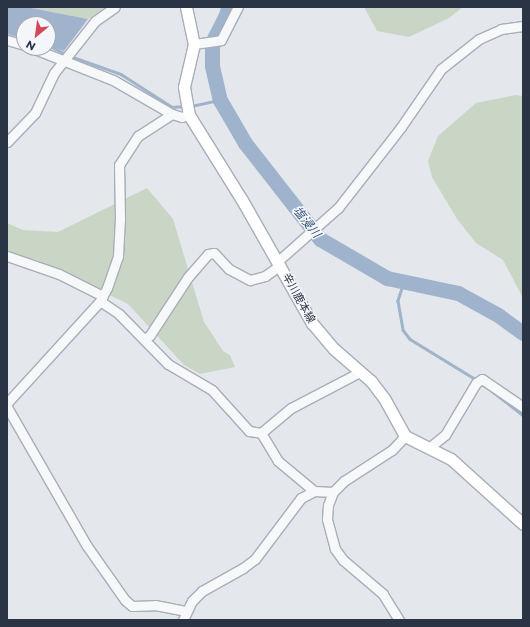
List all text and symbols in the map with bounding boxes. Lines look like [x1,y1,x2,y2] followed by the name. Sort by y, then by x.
[16,16,56,56] north arrow
[23,37,38,54] text: N
[290,203,324,241] water label: 塩浸川
[280,271,318,325] street label: 辛川鹿本線

